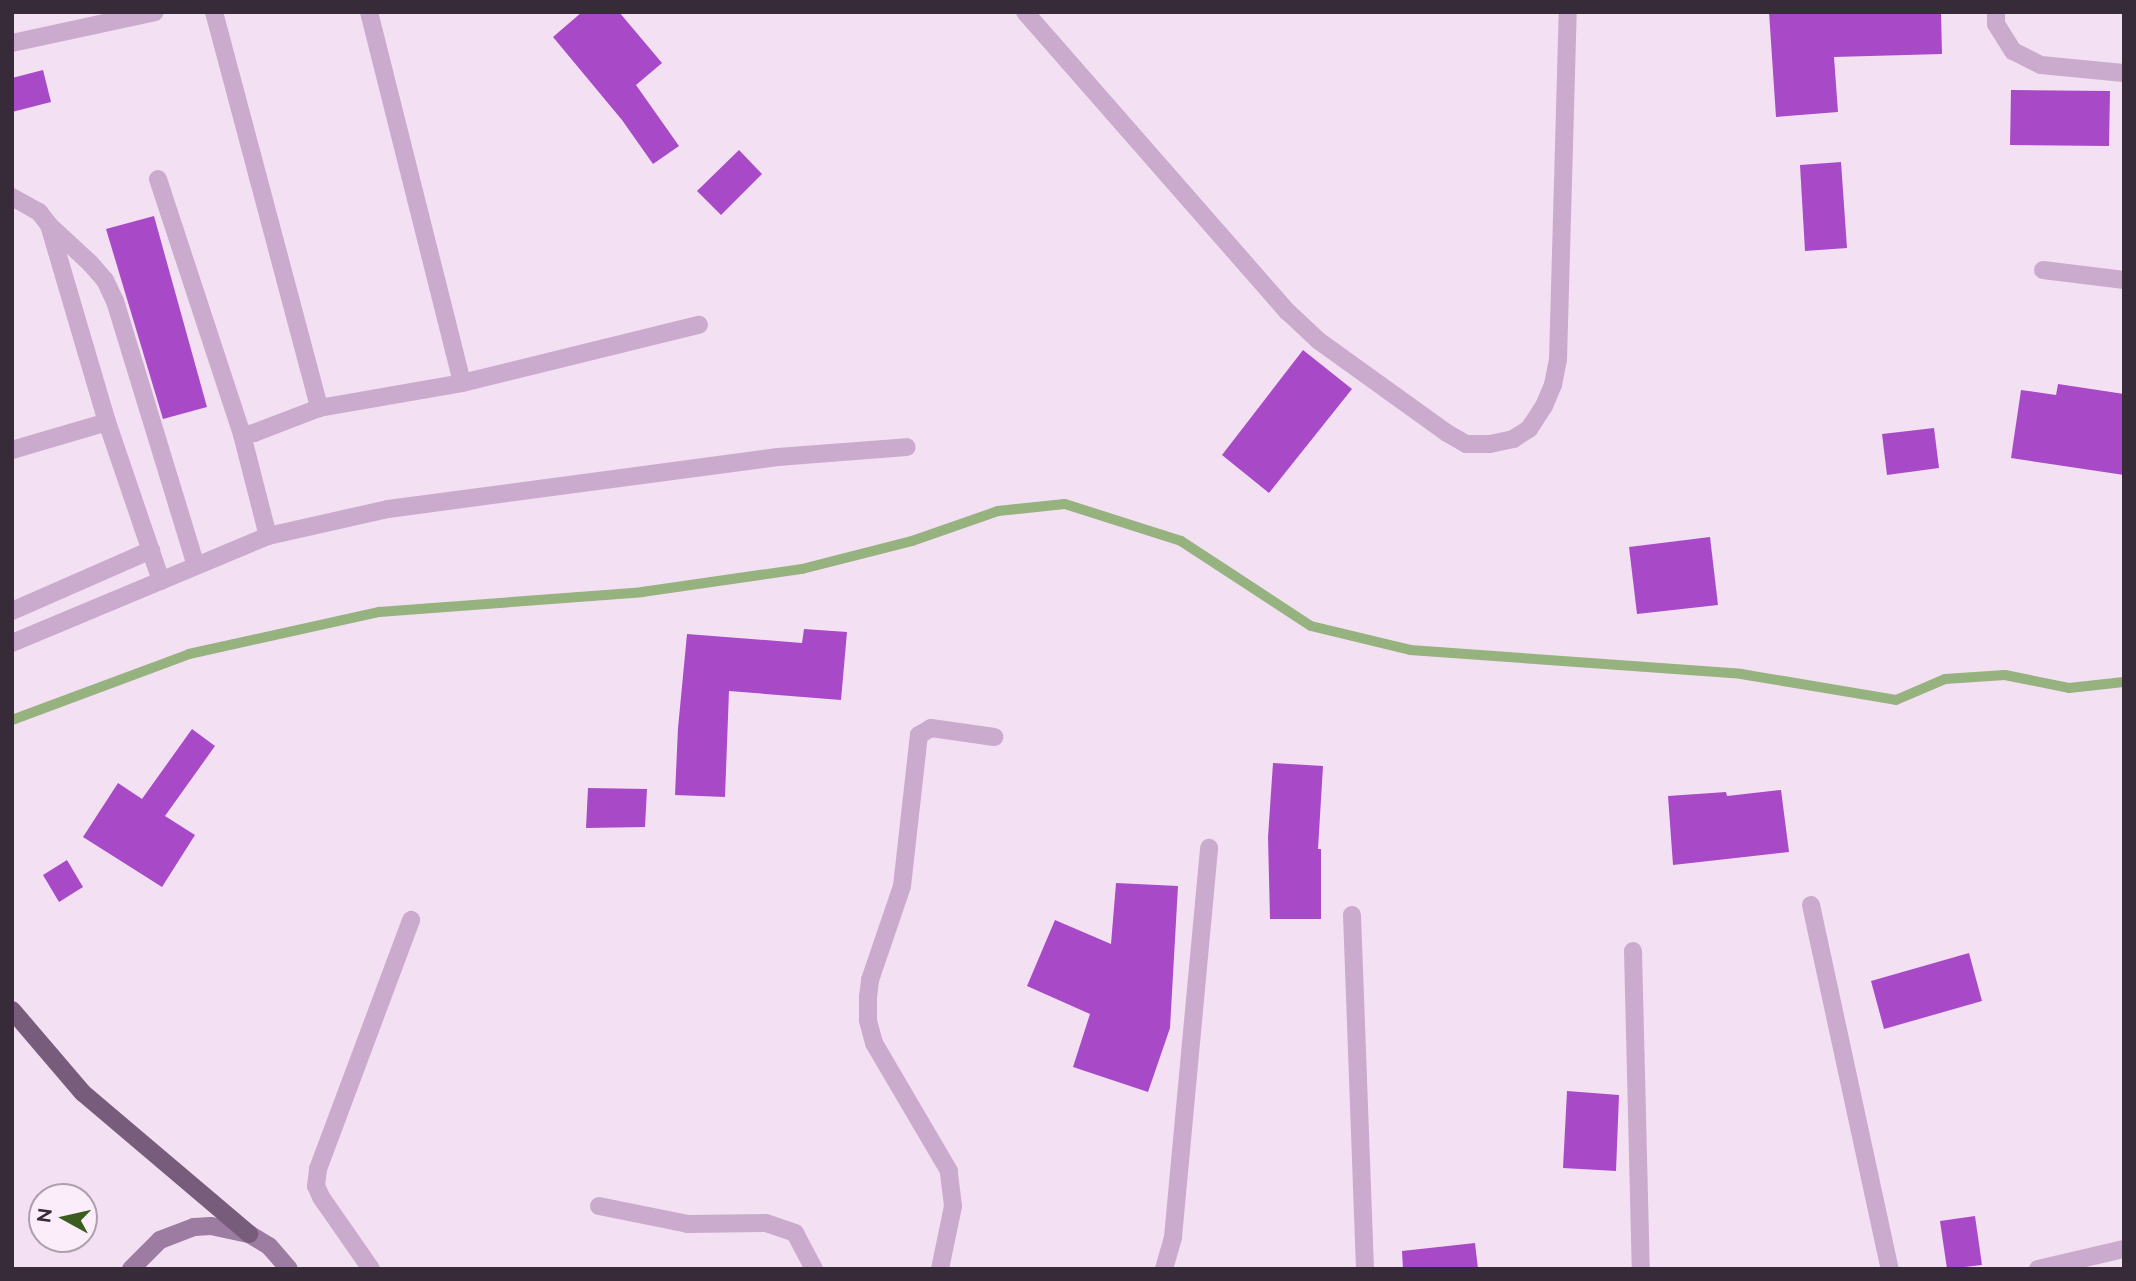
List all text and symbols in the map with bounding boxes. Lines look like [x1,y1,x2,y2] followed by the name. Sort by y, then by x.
[28,1183,98,1253] north arrow
[32,1207,56,1224] text: N

